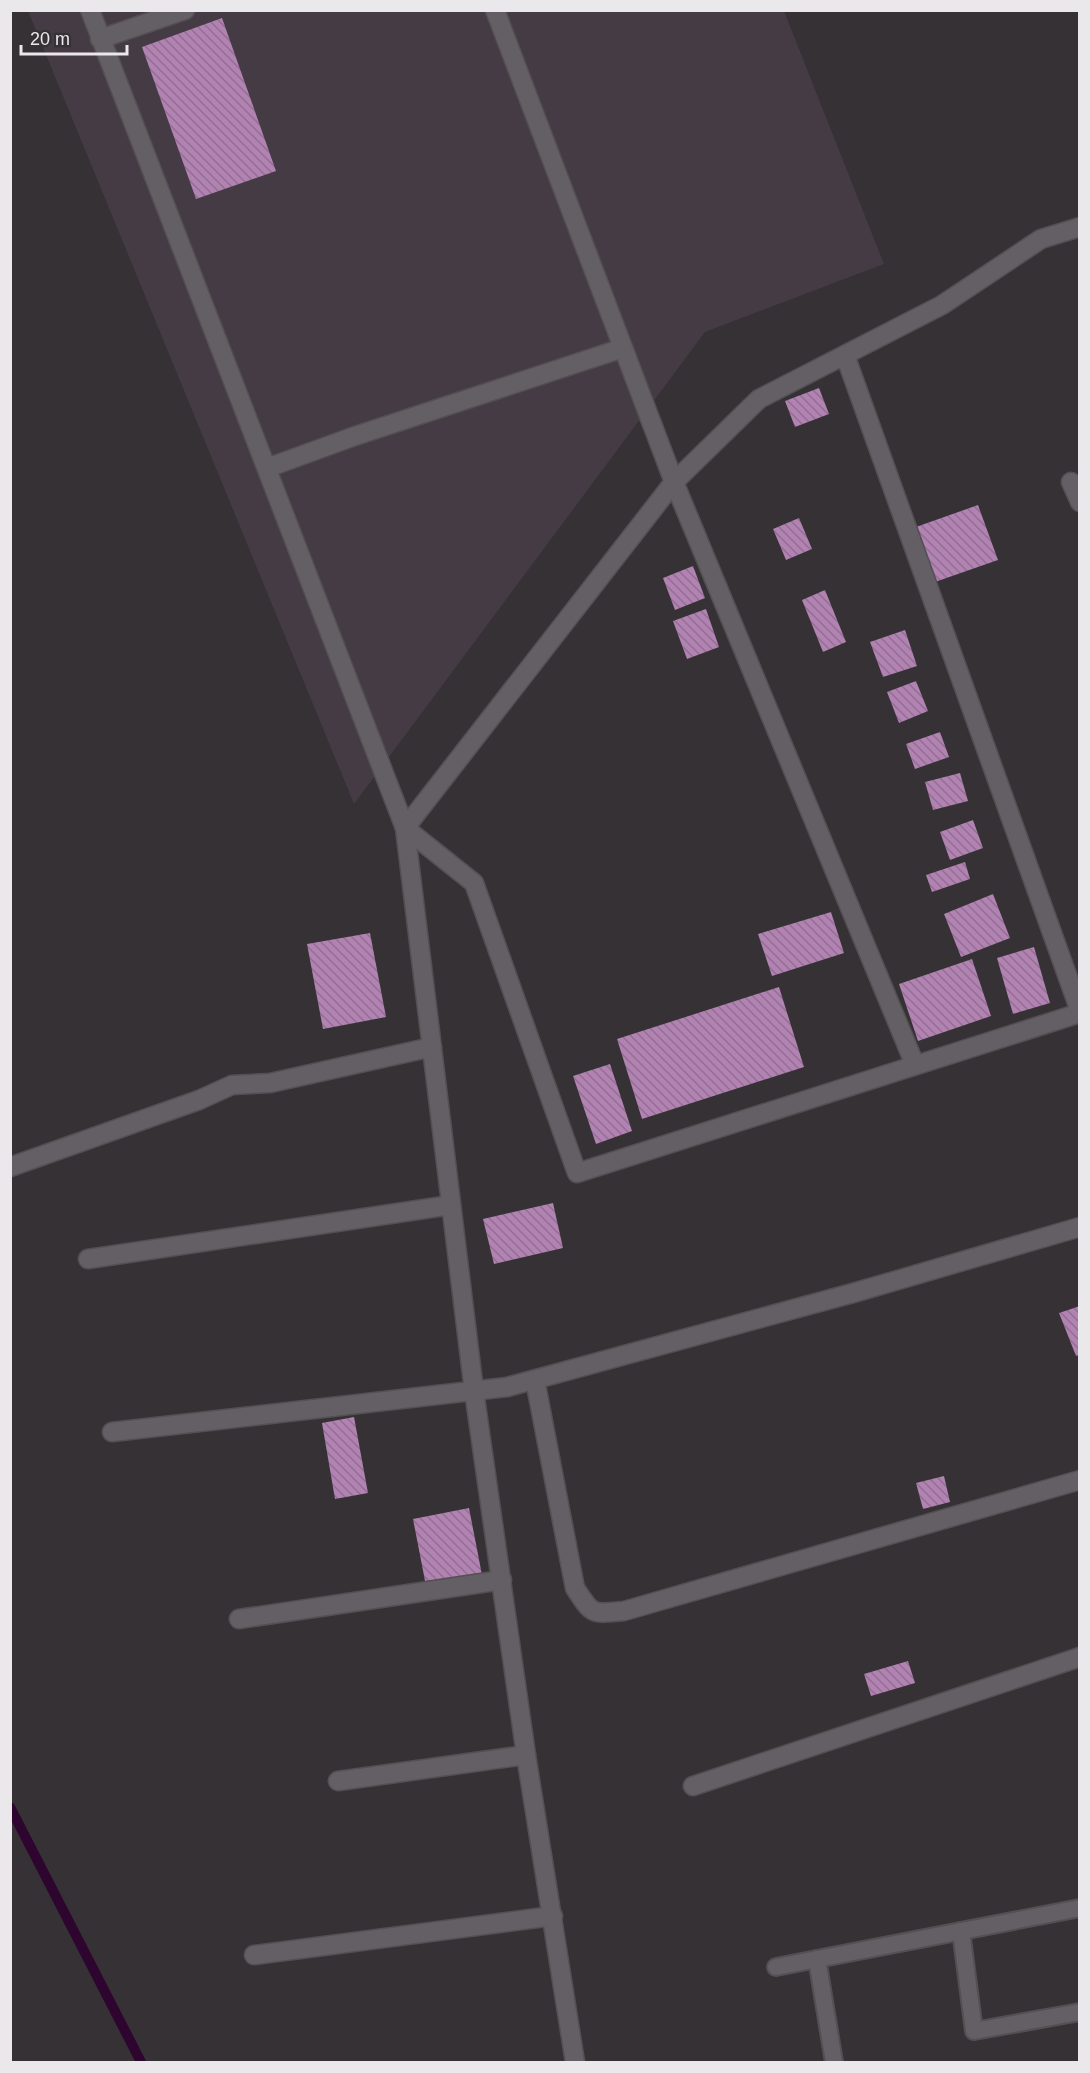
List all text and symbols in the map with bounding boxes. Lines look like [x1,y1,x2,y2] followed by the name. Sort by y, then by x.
[21,18,128,56] scale bar
[30,29,70,49] text: 20 m

